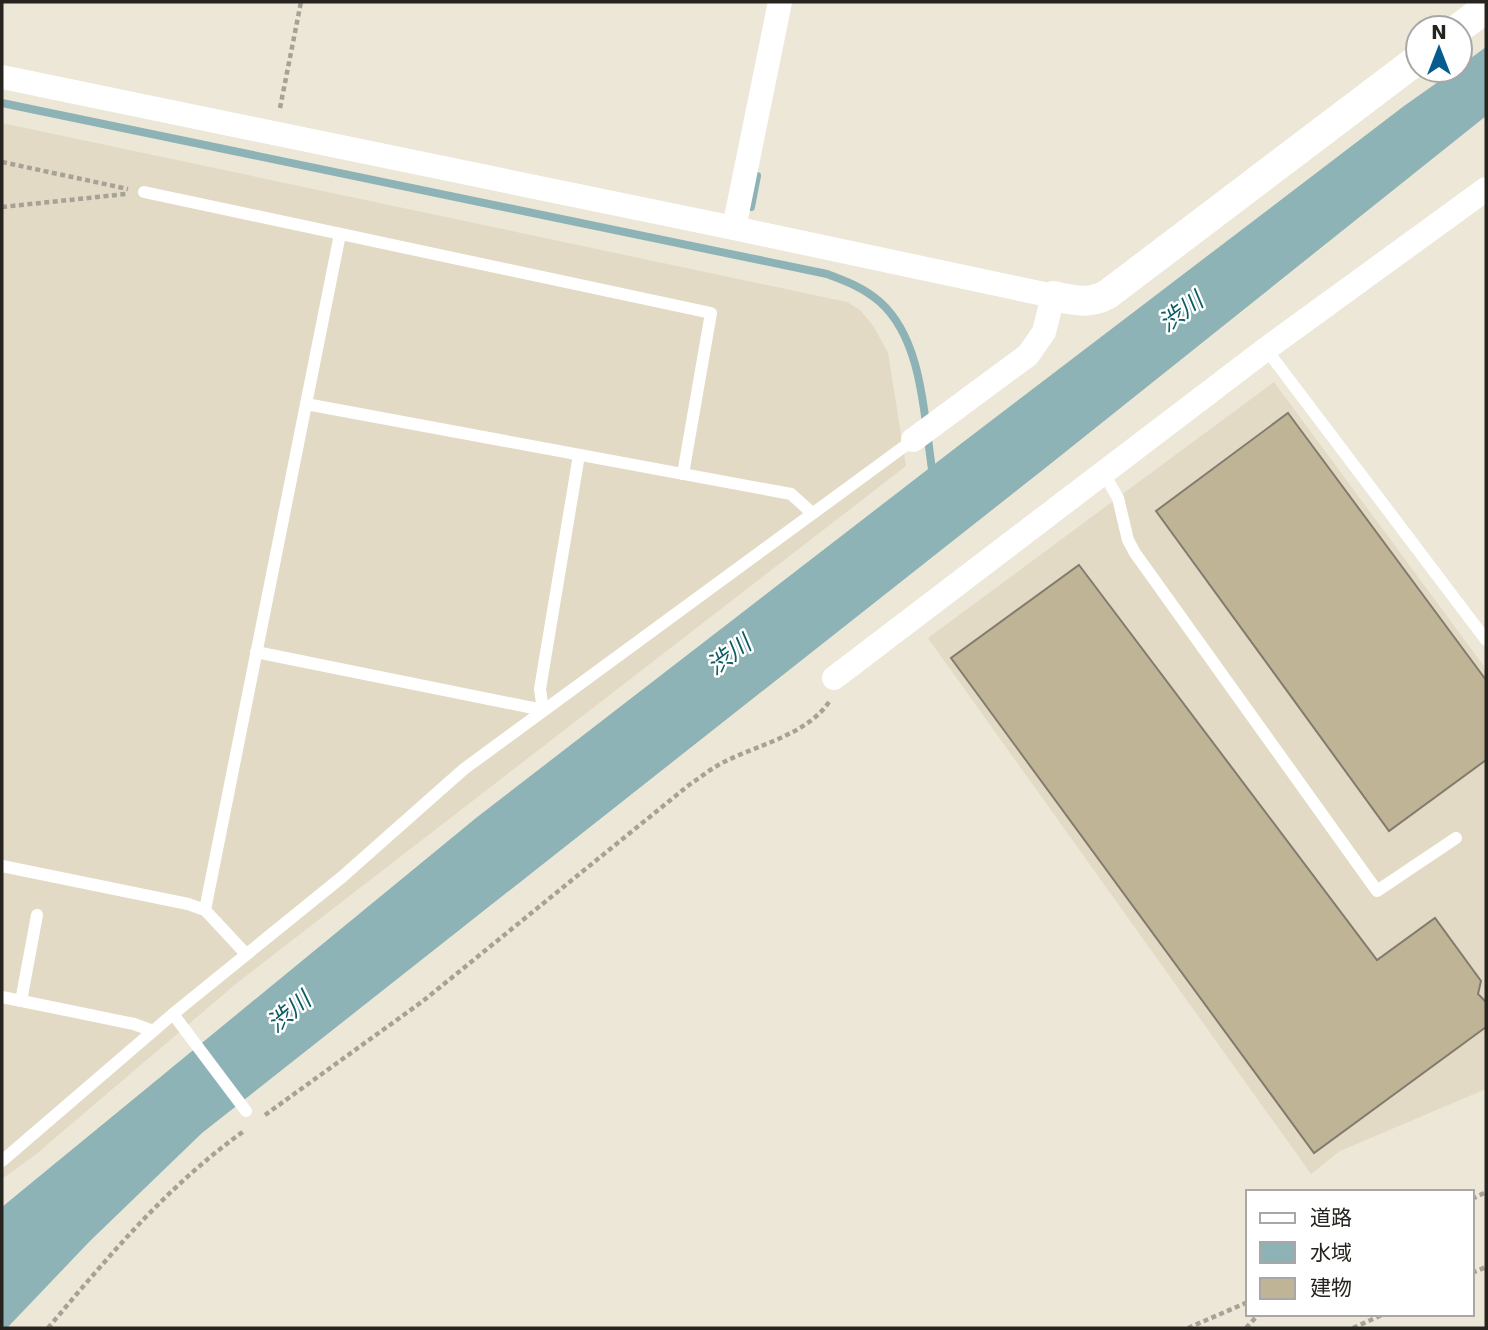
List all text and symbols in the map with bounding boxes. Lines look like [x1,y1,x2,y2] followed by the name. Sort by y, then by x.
[1404,14,1474,84] north arrow
[1431,21,1447,43] text: N
[1153,285,1211,338] water label: 渋川
[701,628,759,681] water label: 渋川
[262,984,319,1038] water label: 渋川
[1246,1190,1474,1316] legend
[1310,1206,1352,1230] text: 道路
[1310,1241,1352,1265] text: 水域
[1310,1276,1352,1300] text: 建物

